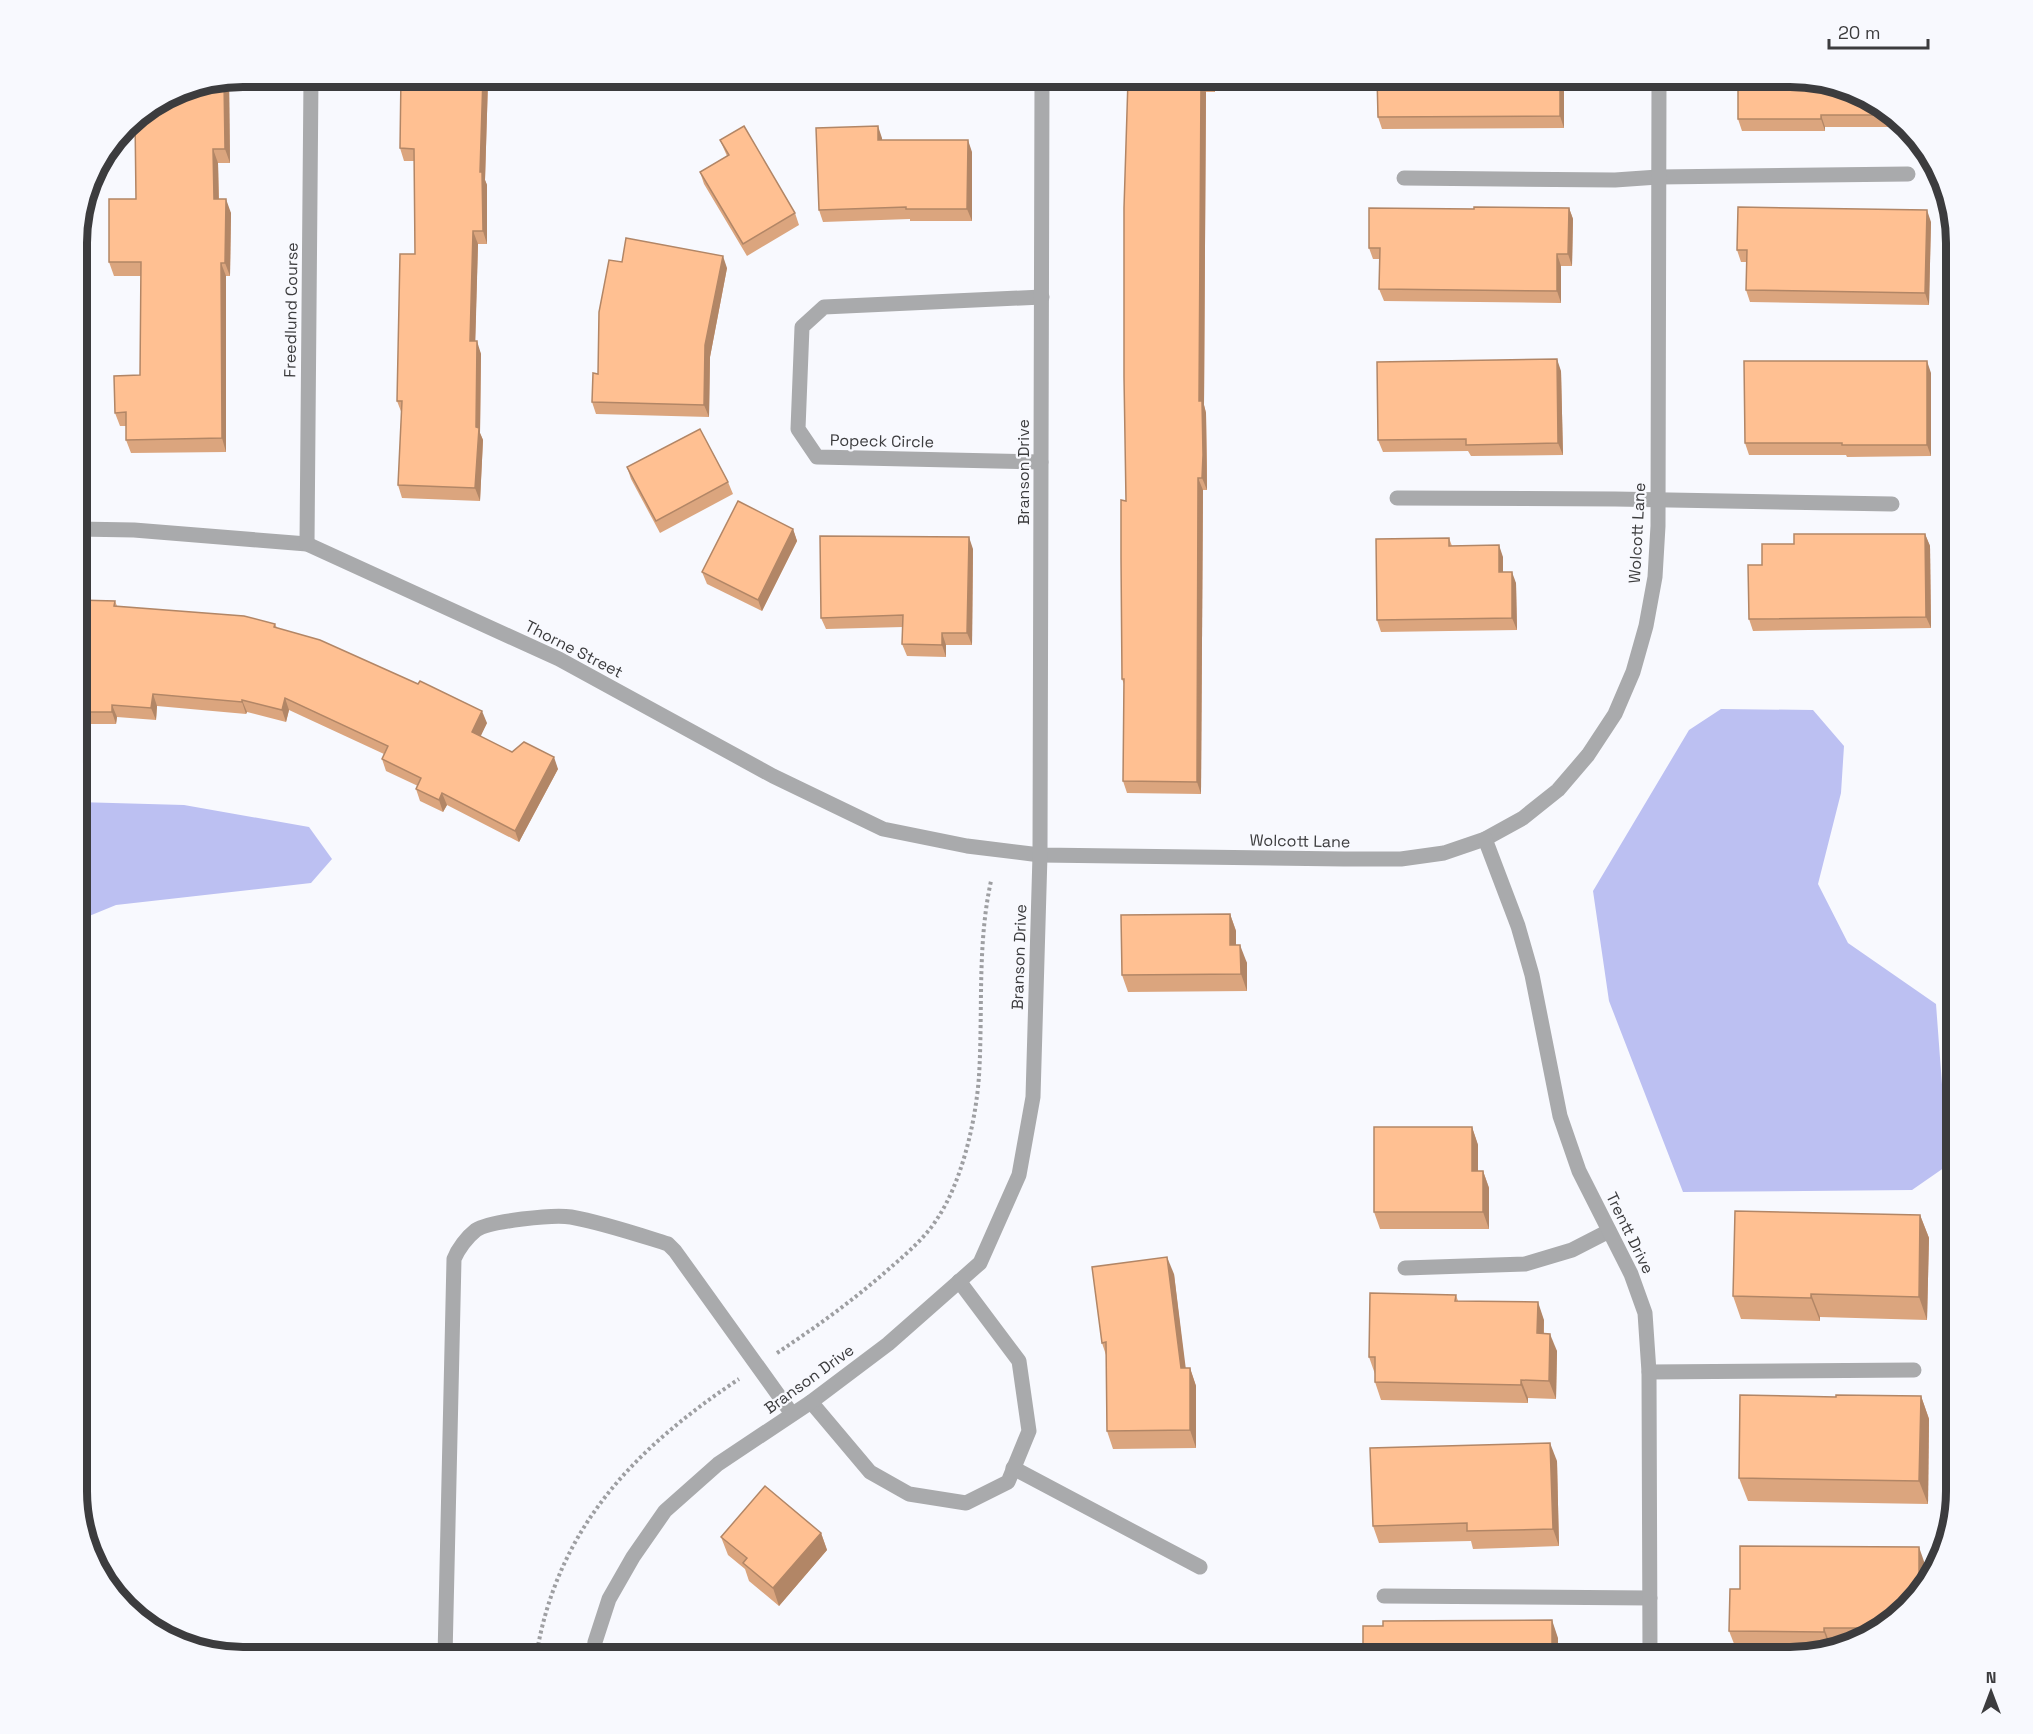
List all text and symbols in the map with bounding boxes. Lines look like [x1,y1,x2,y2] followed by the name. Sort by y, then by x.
[1829,12,1928,50] scale bar
[1838,21,1881,44] text: 20 m
[279,242,303,378] street label: Freedlund Course
[1013,419,1034,525] street label: Branson Drive
[830,430,934,452] street label: Popeck Circle
[1624,482,1650,584] street label: Wolcott Lane
[521,615,627,683] street label: Thorne Street
[1249,830,1351,852] street label: Wolcott Lane
[1007,904,1031,1010] street label: Branson Drive
[1601,1189,1659,1277] street label: Trentt Drive
[760,1339,858,1419] street label: Branson Drive
[1961,1662,2021,1722] north arrow
[1986,1667,1996,1688] text: N

